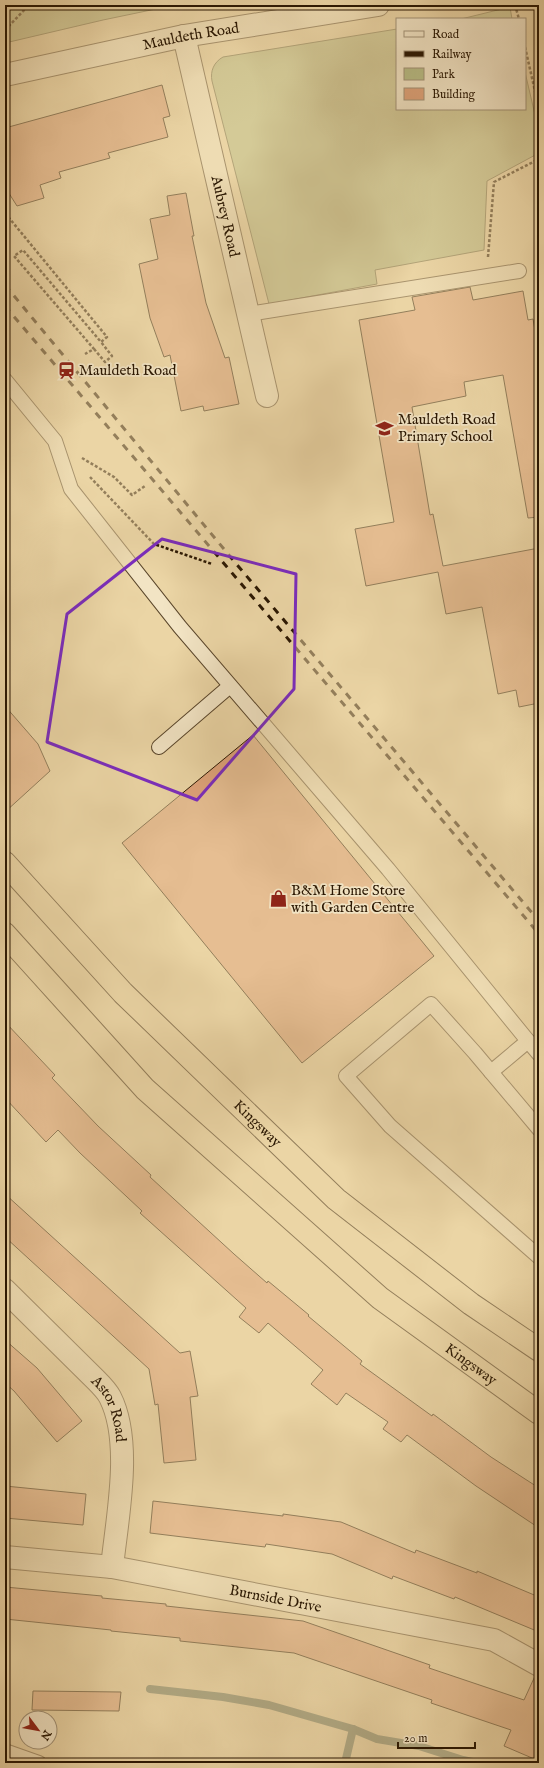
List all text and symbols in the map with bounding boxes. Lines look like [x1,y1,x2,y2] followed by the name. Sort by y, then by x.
[141,18,241,54] street label: Mauldeth Road
[396,18,526,110] legend
[432,27,460,42] text: Road
[432,47,471,62] text: Railway
[432,67,455,82] text: Park
[432,87,476,102] text: Building
[207,173,244,260] street label: Aubrey Road
[56,360,76,380] station icon: Mauldeth Road
[79,361,178,380] place label: Mauldeth Road
[398,410,497,446] place label: Mauldeth Road Primary School
[375,418,395,438] school or university icon: Mauldeth Road Primary School
[291,881,414,917] place label: B&M Home Store with Garden Centre
[268,889,288,909] shop icon: B&M Home Store with Garden Centre
[230,1096,286,1151] street label: Kingsway
[441,1339,502,1390] street label: Kingsway
[87,1371,131,1444] street label: Astor Road
[228,1580,323,1616] street label: Burnside Drive
[18,1710,58,1750] north arrow
[398,1724,475,1750] scale bar
[37,1726,55,1743] text: N
[404,1731,427,1746] text: 20 m

